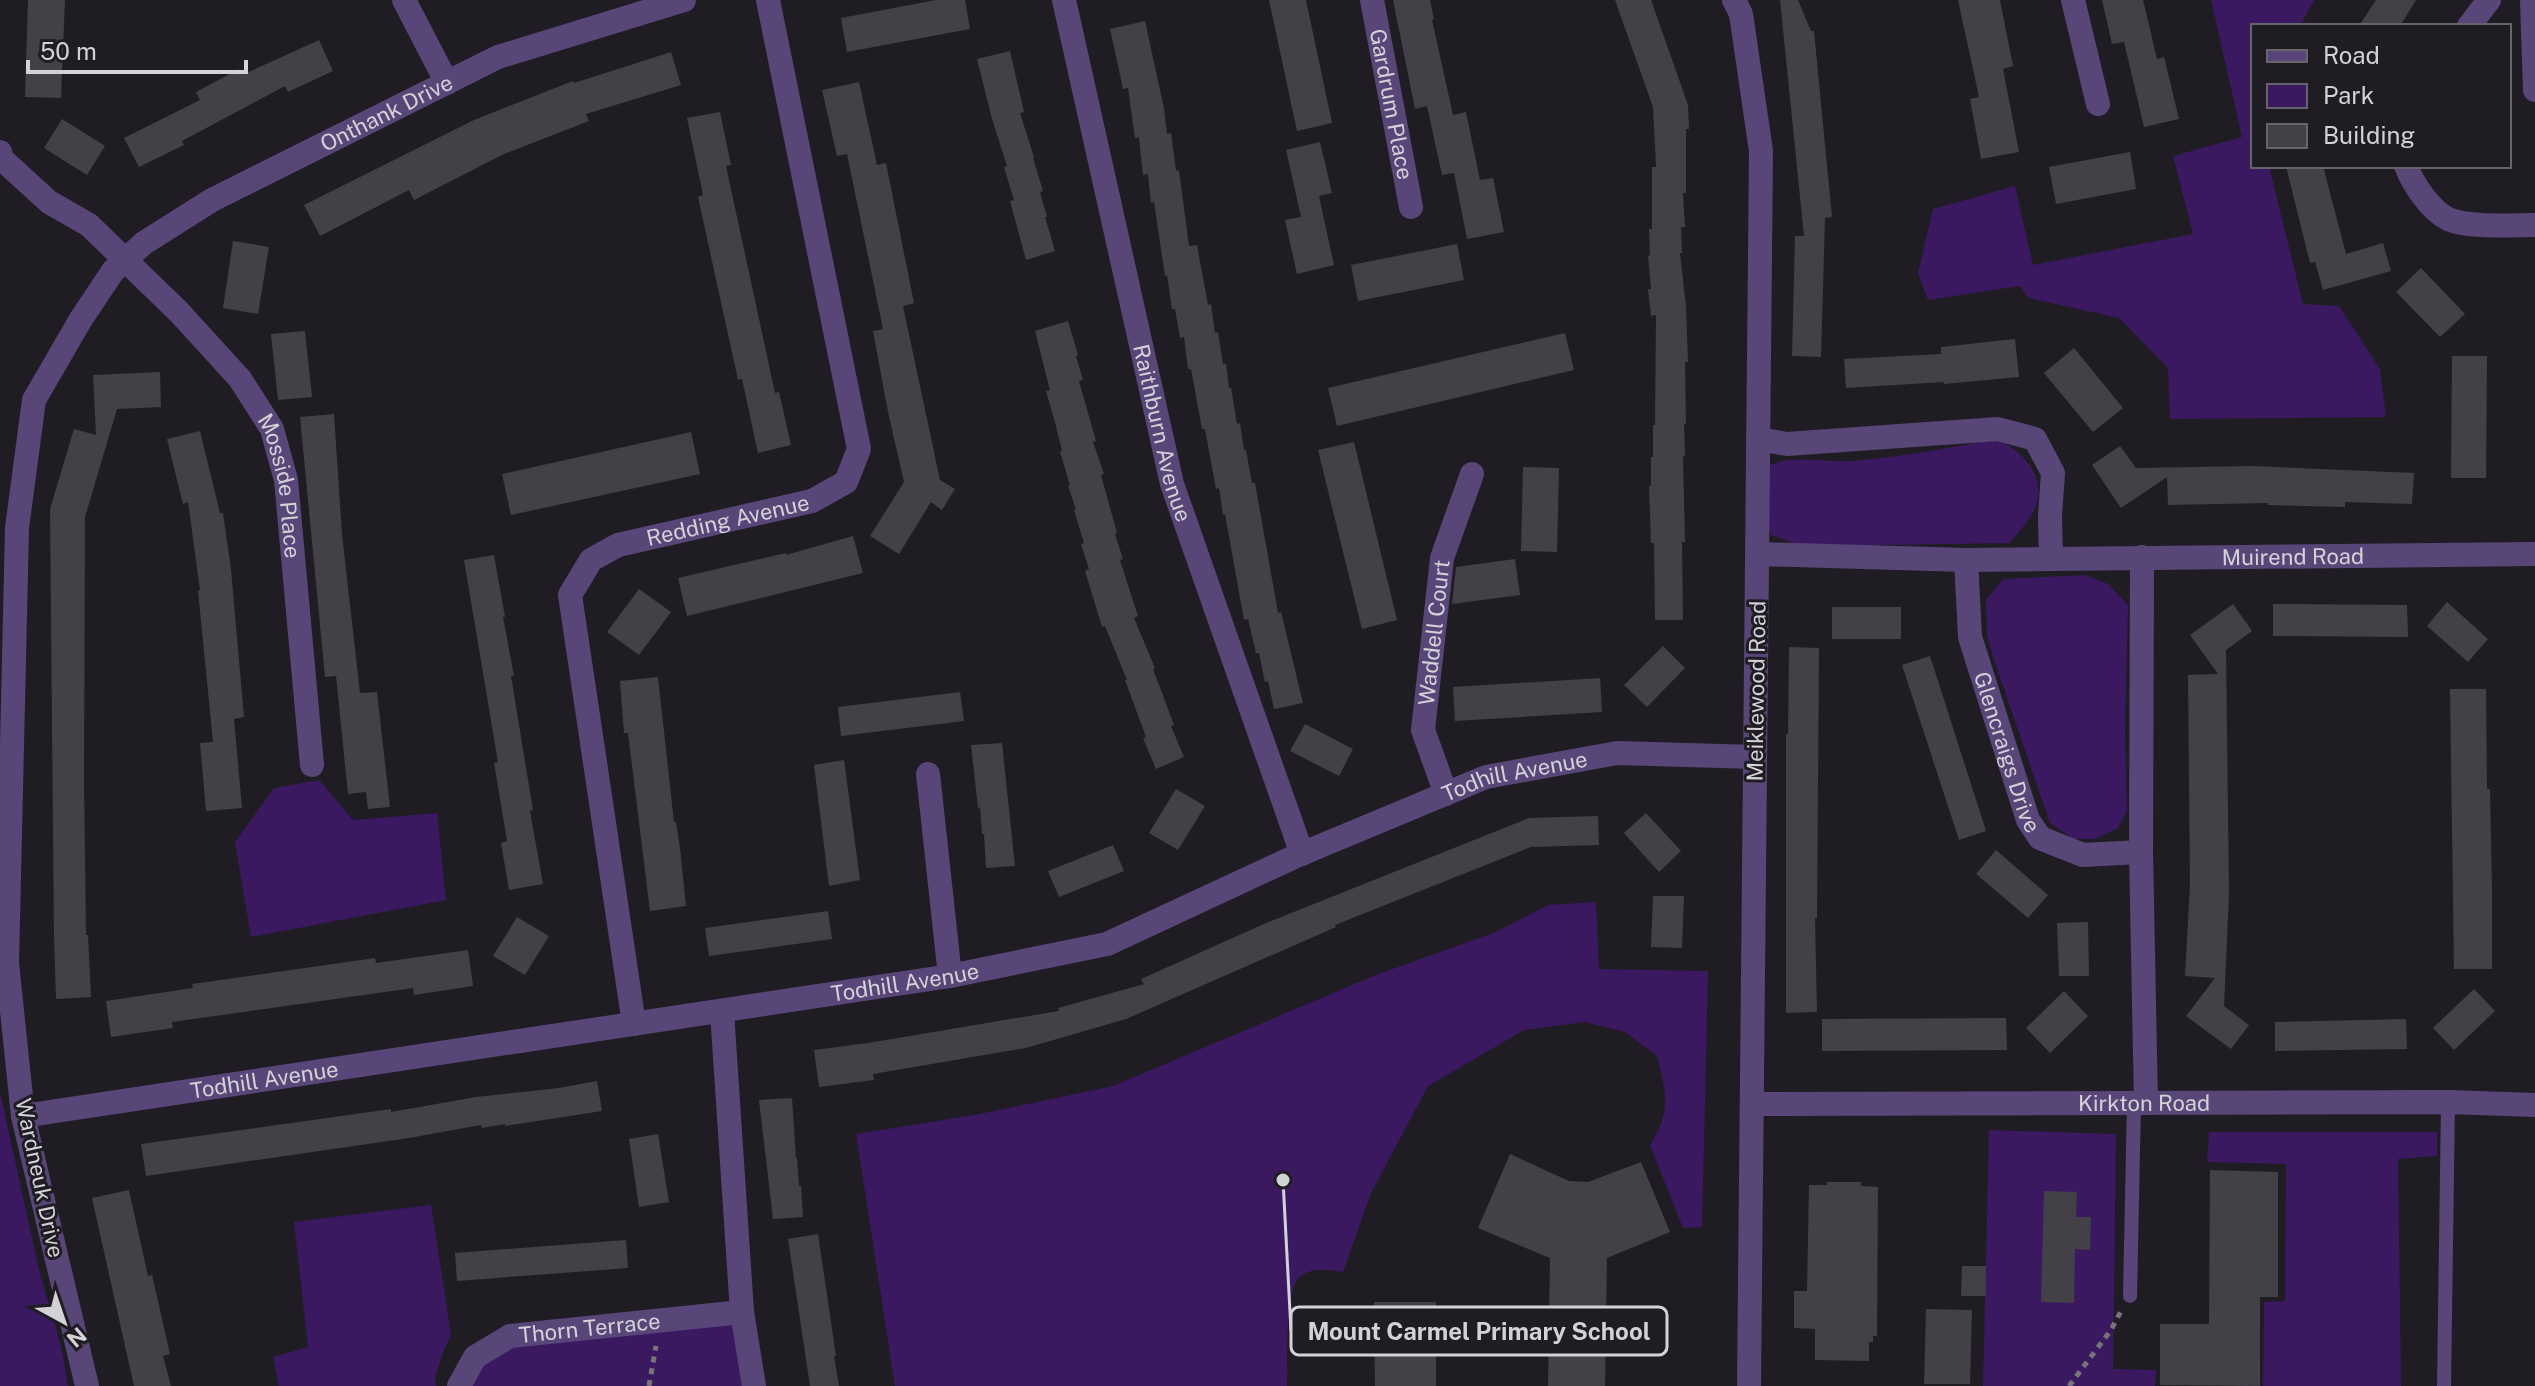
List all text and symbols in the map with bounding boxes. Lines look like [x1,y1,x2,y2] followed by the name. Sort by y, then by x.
[28,24,246,74] scale bar
[2251,24,2511,168] legend
[1365,27,1419,182] street label: Gardrum Place
[40,37,97,65] text: 50 m
[2323,41,2380,69] text: Road
[316,69,457,157] street label: Onthank Drive
[2323,81,2374,109] text: Park
[2323,121,2415,149] text: Building
[1128,342,1197,525] street label: Raithburn Avenue
[252,409,306,559] street label: Mosside Place
[644,489,812,551] street label: Redding Avenue
[2222,543,2364,570] street label: Muirend Road
[1413,558,1455,707] street label: Waddell Court
[1741,601,1771,781] street label: Meiklewood Road
[1969,668,2046,838] street label: Glencraigs Drive
[1438,746,1589,807] street label: Todhill Avenue
[829,957,981,1007] street label: Todhill Avenue
[188,1056,340,1104] street label: Todhill Avenue
[2078,1090,2210,1116] street label: Kirkton Road
[10,1096,70,1260] street label: Wardneuk Drive
[24,1282,104,1362] north arrow
[1291,1307,1667,1355] callout: Mount Carmel Primary School
[518,1308,662,1348] street label: Thorn Terrace
[1307,1317,1651,1345] text: Mount Carmel Primary School
[62,1322,92,1353] text: N

